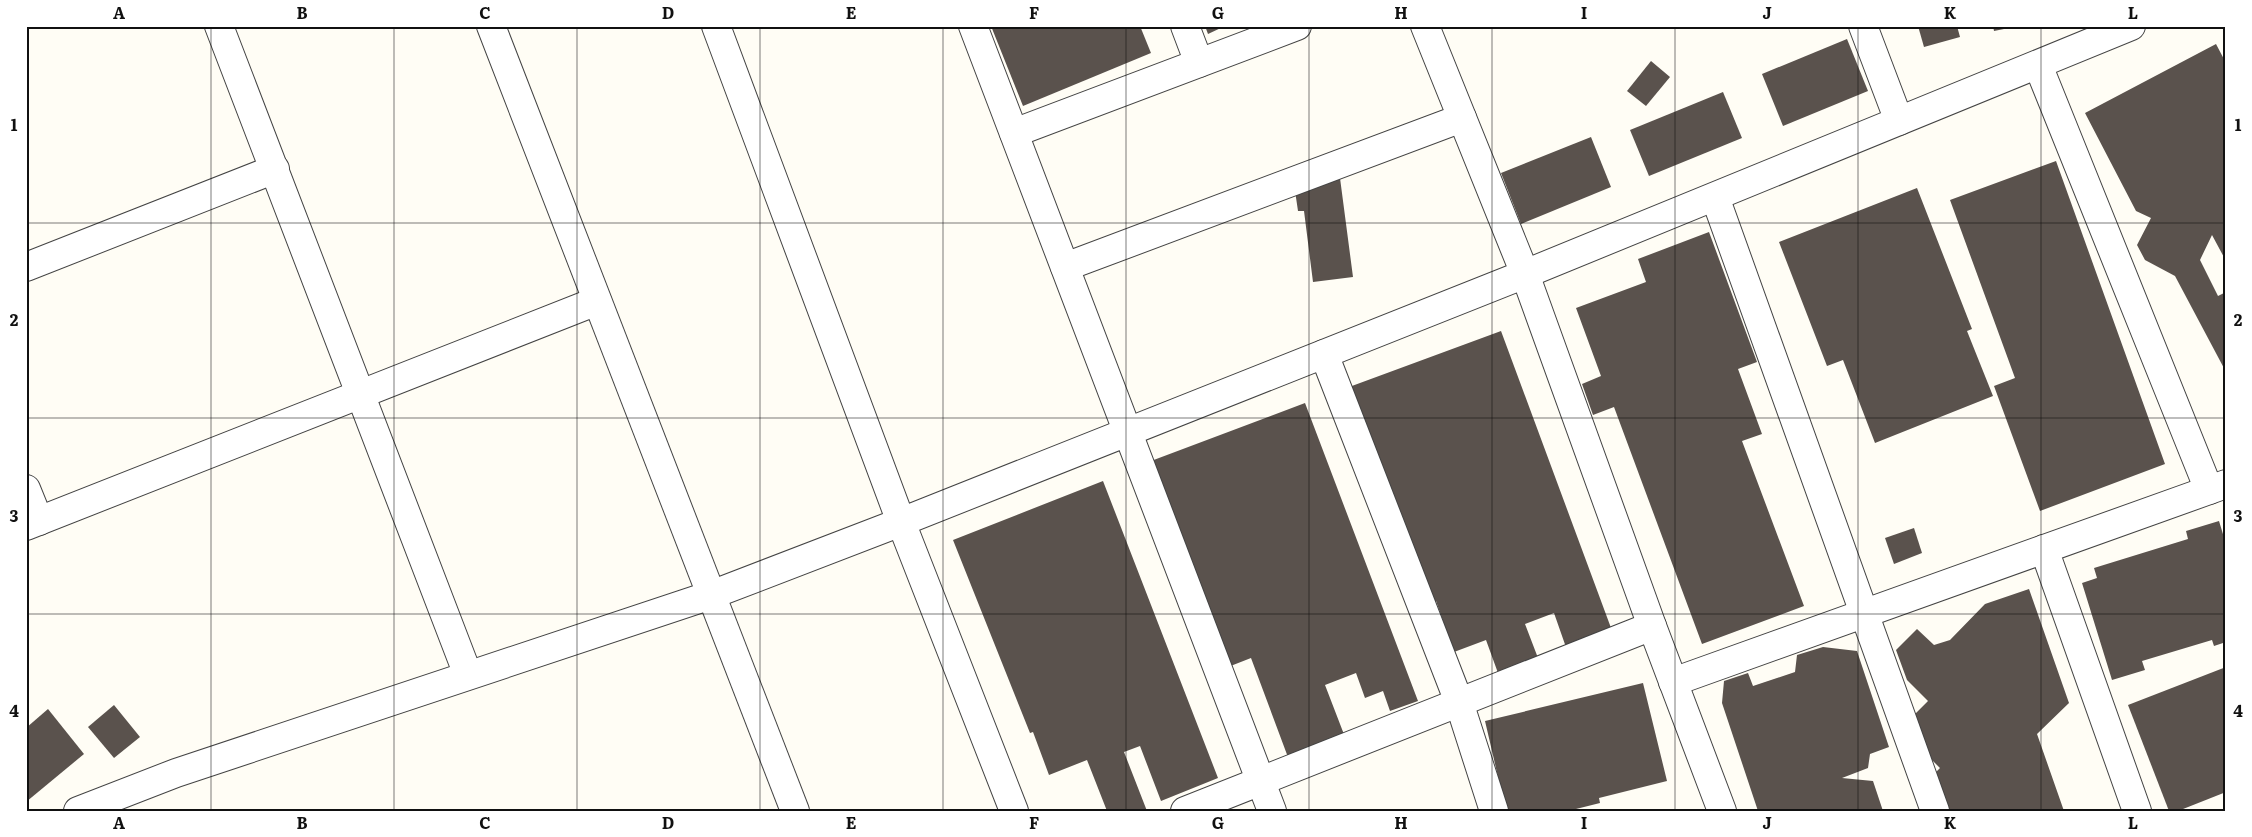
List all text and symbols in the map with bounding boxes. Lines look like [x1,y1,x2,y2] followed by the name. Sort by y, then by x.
[113,0,125,24] text: A
[296,0,308,24] text: B
[479,0,491,24] text: C
[662,0,674,24] text: D
[846,0,857,24] text: E
[1029,0,1039,24] text: F
[1212,0,1224,24] text: G
[1394,0,1408,24] text: H
[1581,0,1587,24] text: I
[1762,0,1772,24] text: J
[1944,0,1957,24] text: K
[2128,0,2138,24] text: L
[11,112,18,136] text: 1
[2235,112,2242,136] text: 1
[10,307,19,331] text: 2
[2234,307,2243,331] text: 2
[10,503,19,527] text: 3
[2234,503,2243,527] text: 3
[9,698,19,722] text: 4
[2233,698,2243,722] text: 4
[113,810,125,834] text: A
[296,810,308,834] text: B
[479,810,491,834] text: C
[662,810,674,834] text: D
[846,810,857,834] text: E
[1029,810,1039,834] text: F
[1212,810,1224,834] text: G
[1394,810,1408,834] text: H
[1581,810,1587,834] text: I
[1762,810,1772,834] text: J
[1944,810,1957,834] text: K
[2128,810,2138,834] text: L

